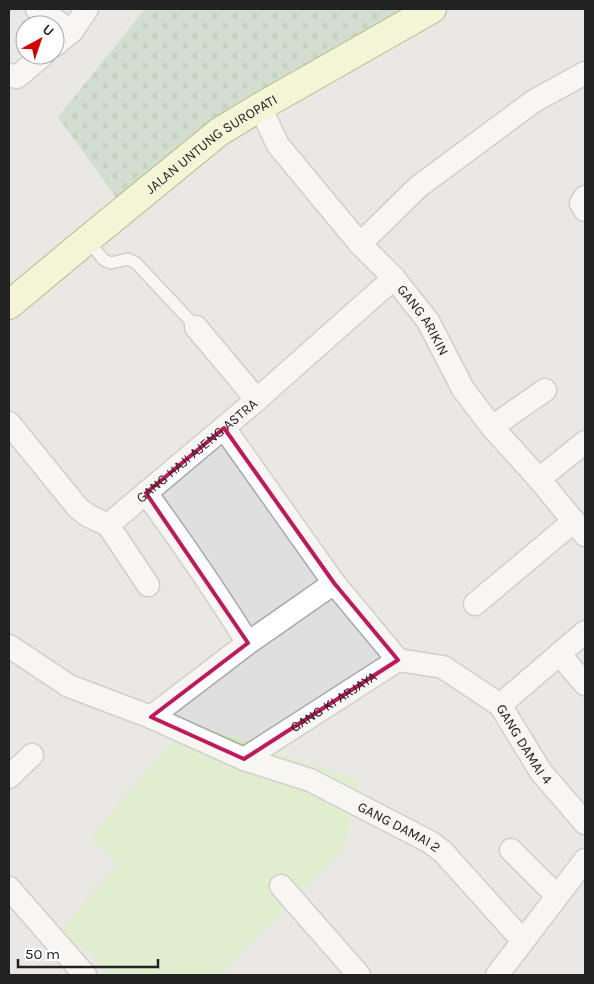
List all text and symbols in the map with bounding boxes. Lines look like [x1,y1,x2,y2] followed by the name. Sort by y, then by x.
[15,15,65,65] north arrow
[39,21,57,40] text: U
[142,91,280,198] street label: JALAN UNTUNG SUROPATI
[393,281,452,358] street label: GANG ARIKIN
[133,395,261,507] street label: GANG HAJI AJENG ASTRA
[287,668,380,736] street label: GANG KI ARJAYA
[492,701,556,788] street label: GANG DAMAI 4
[355,798,444,856] street label: GANG DAMAI 2
[18,936,158,968] scale bar
[25,945,60,963] text: 50 m

